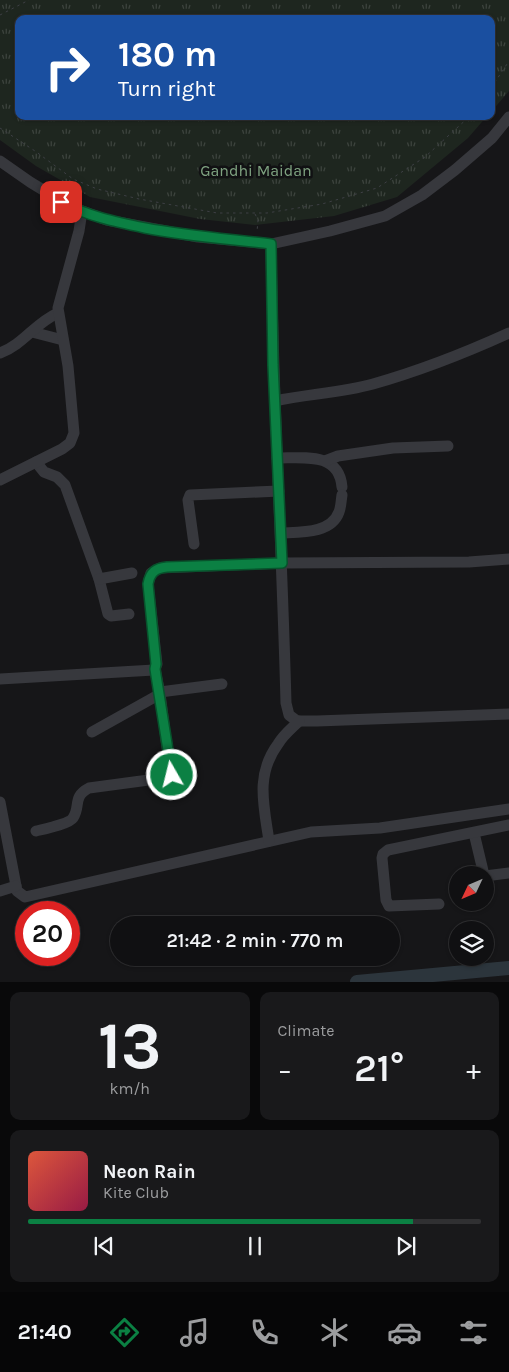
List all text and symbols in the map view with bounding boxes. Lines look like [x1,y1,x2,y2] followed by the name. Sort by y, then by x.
[118,34,217,75] text: 180 m
[35,35,100,100] icon: right
[118,76,216,102] text: Turn right
[200,161,312,180] park label: Gandhi Maidan
[40,181,82,223] pin
[47,188,75,216] icon: arrive
[145,748,197,800] position arrow
[449,866,494,911] north arrow
[449,866,494,966] map controls
[15,901,80,966] speed limit sign: 20
[449,921,494,966] button: layers
[166,930,344,952] text: 21:42 · 2 min · 770 m
[98,1008,162,1084] text: 13
[278,1021,335,1040] text: Climate
[354,1046,404,1091] text: 21°
[278,1053,292,1086] text: −
[466,1053,481,1086] text: +
[109,1079,150,1098] text: km/h
[103,1161,196,1183] text: Neon Rain
[103,1183,169,1202] text: Kite Club
[90,1232,118,1260] icon: previous
[241,1232,269,1260] icon: pause
[392,1232,420,1260] icon: next
[107,1315,142,1350] icon: directions
[177,1315,212,1350] icon: music
[247,1315,282,1350] icon: phone
[317,1315,352,1350] icon: climate
[387,1315,422,1350] icon: car
[456,1315,491,1350] icon: filters
[17,1319,72,1345] text: 21:40

